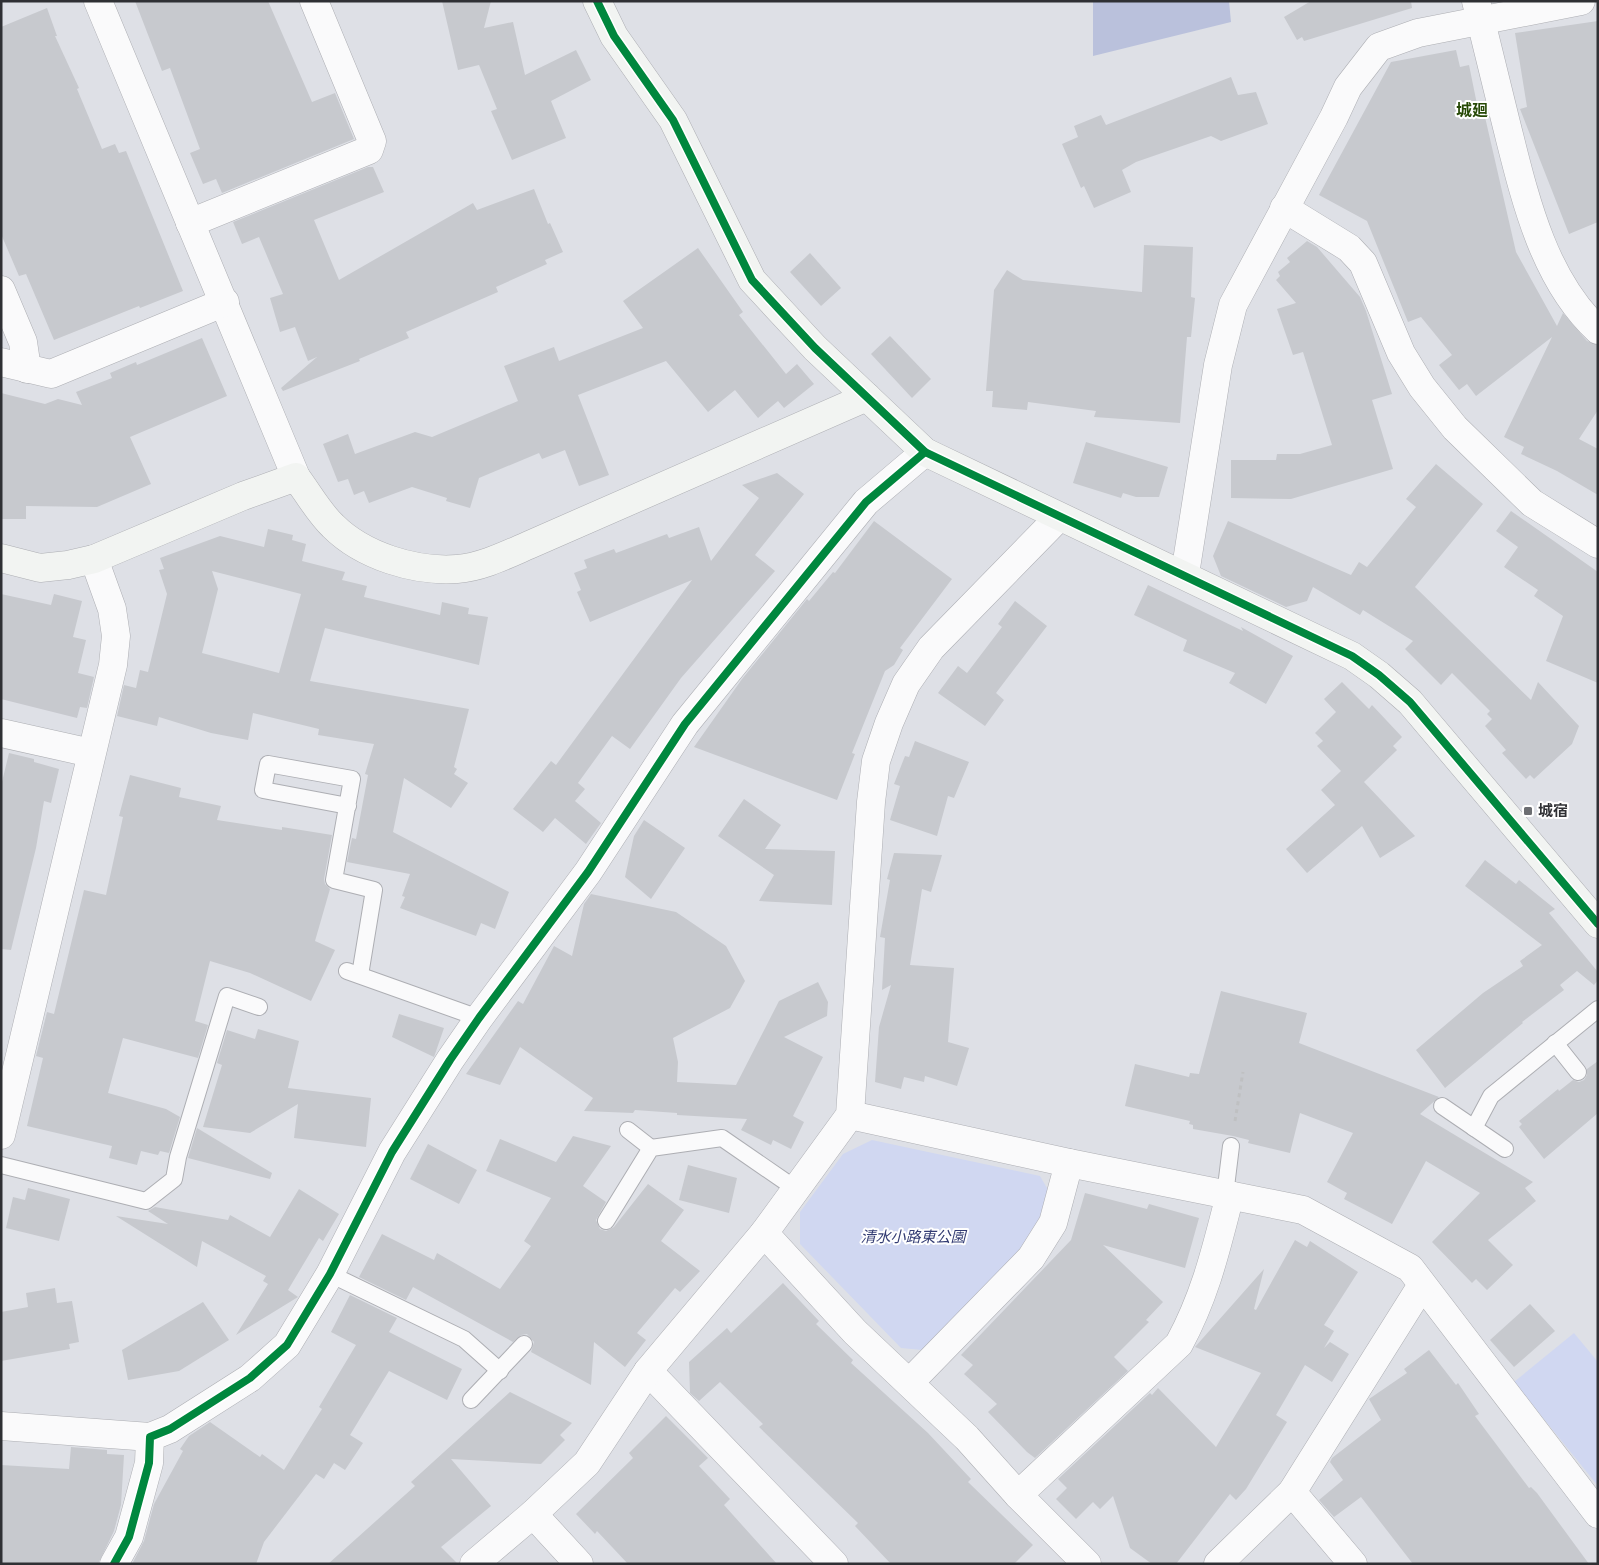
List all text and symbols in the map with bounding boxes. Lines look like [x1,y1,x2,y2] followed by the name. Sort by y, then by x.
[1456,97,1488,121] district label: 城廻
[1538,798,1568,821] place label: 城宿
[1522,805,1534,817] marker: 城宿
[860,1224,967,1247] park label: 清水小路東公園

